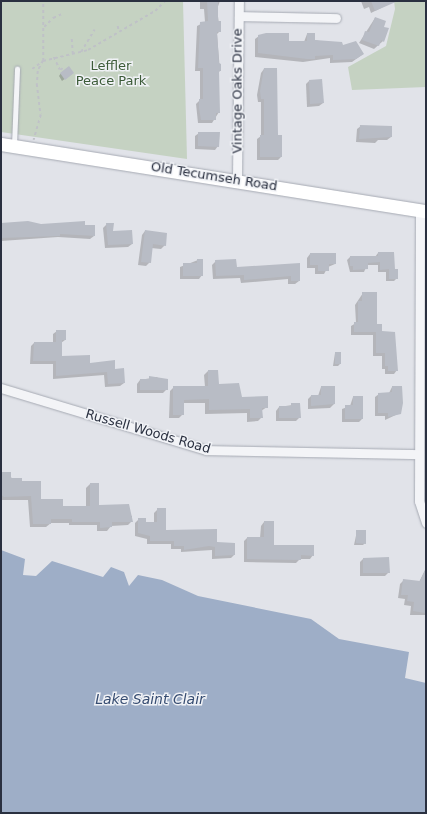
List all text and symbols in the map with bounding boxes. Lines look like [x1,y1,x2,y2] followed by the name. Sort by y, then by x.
[230,28,246,154] street label: Vintage Oaks Drive
[76,59,146,90] park label: Leffler Peace Park
[150,159,278,195] street label: Old Tecumseh Road
[84,407,212,457] street label: Russell Woods Road
[95,691,205,707] water label: Lake Saint Clair

